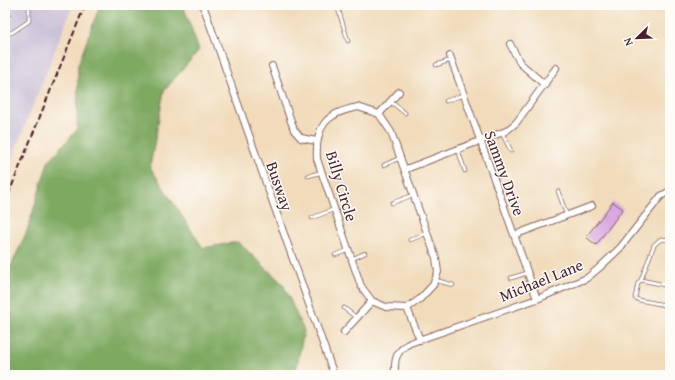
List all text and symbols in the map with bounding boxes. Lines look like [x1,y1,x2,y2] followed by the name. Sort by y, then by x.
[617,18,657,58] north arrow
[619,35,637,48] text: N
[479,127,531,219] street label: Sammy Drive
[320,148,364,224] street label: Billy Circle
[260,158,300,214] street label: Busway
[496,252,586,308] street label: Michael Lane

